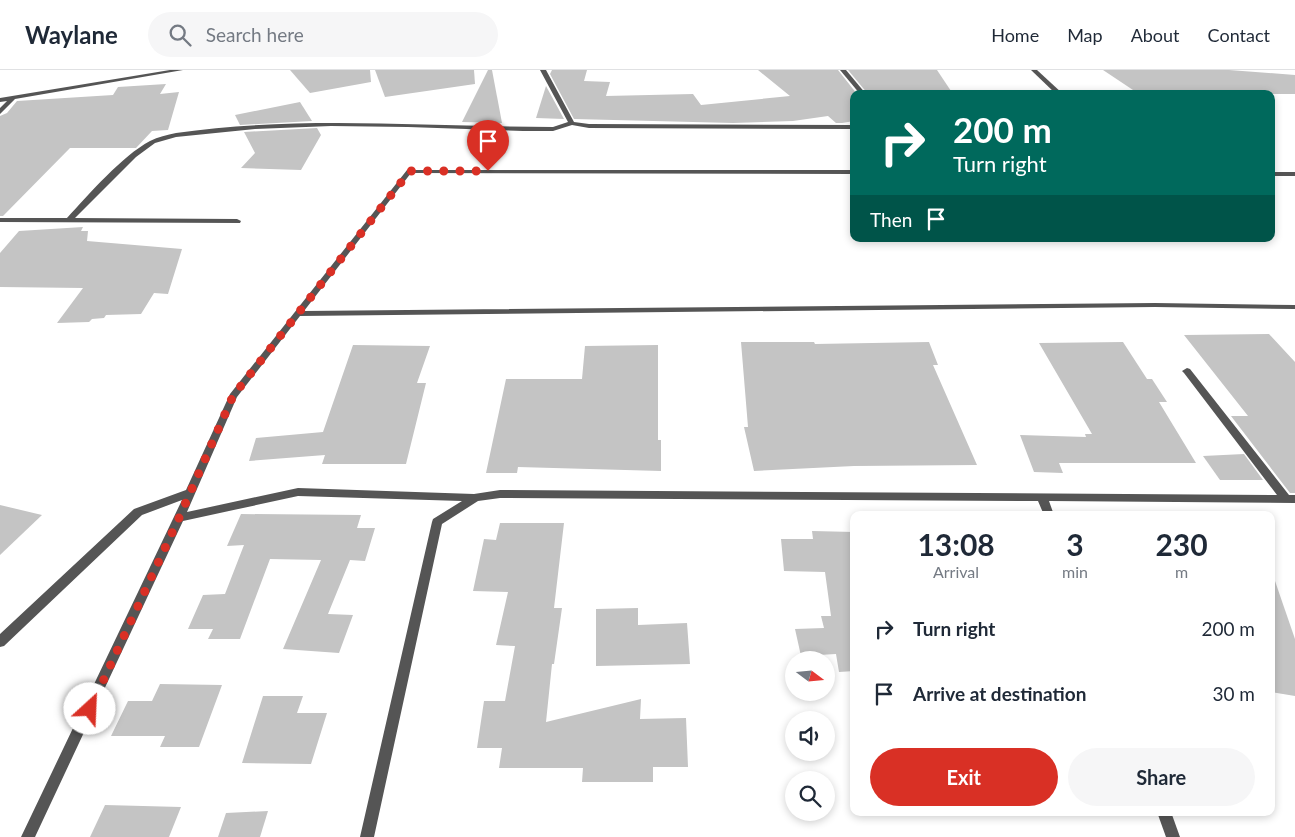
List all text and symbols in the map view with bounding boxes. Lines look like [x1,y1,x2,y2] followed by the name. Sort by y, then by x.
[148,12,498,57] search box
[25,20,118,49] text: Waylane
[166,21,194,49] icon: search
[206,23,304,46] text: Search here
[991,24,1039,46] text: Home
[1067,24,1103,46] text: Map
[1131,24,1180,46] text: About
[1208,24,1270,46] text: Contact
[953,108,1052,150] text: 200 m
[870,110,935,175] icon: right
[467,120,509,171] pin
[474,127,502,155] icon: arrive
[953,150,1047,177] text: Turn right
[922,205,950,233] icon: arrive
[870,208,912,231] text: Then
[917,526,995,562] text: 13:08
[1066,526,1084,562] text: 3
[1155,526,1208,562] text: 230
[933,562,979,581] text: Arrival
[1062,562,1088,581] text: min
[1175,562,1188,581] text: m
[870,615,898,643] icon: right
[913,617,995,640] text: Turn right
[1201,617,1255,640] text: 200 m
[785,651,835,701] north arrow
[785,651,835,821] map controls
[870,680,898,708] icon: arrive
[63,682,115,734] position arrow
[913,682,1086,705] text: Arrive at destination
[1212,682,1255,705] text: 30 m
[785,711,835,761] button: sound
[870,748,1058,806] button: Exit
[1068,748,1255,806] button: Share
[785,771,835,821] button: search

